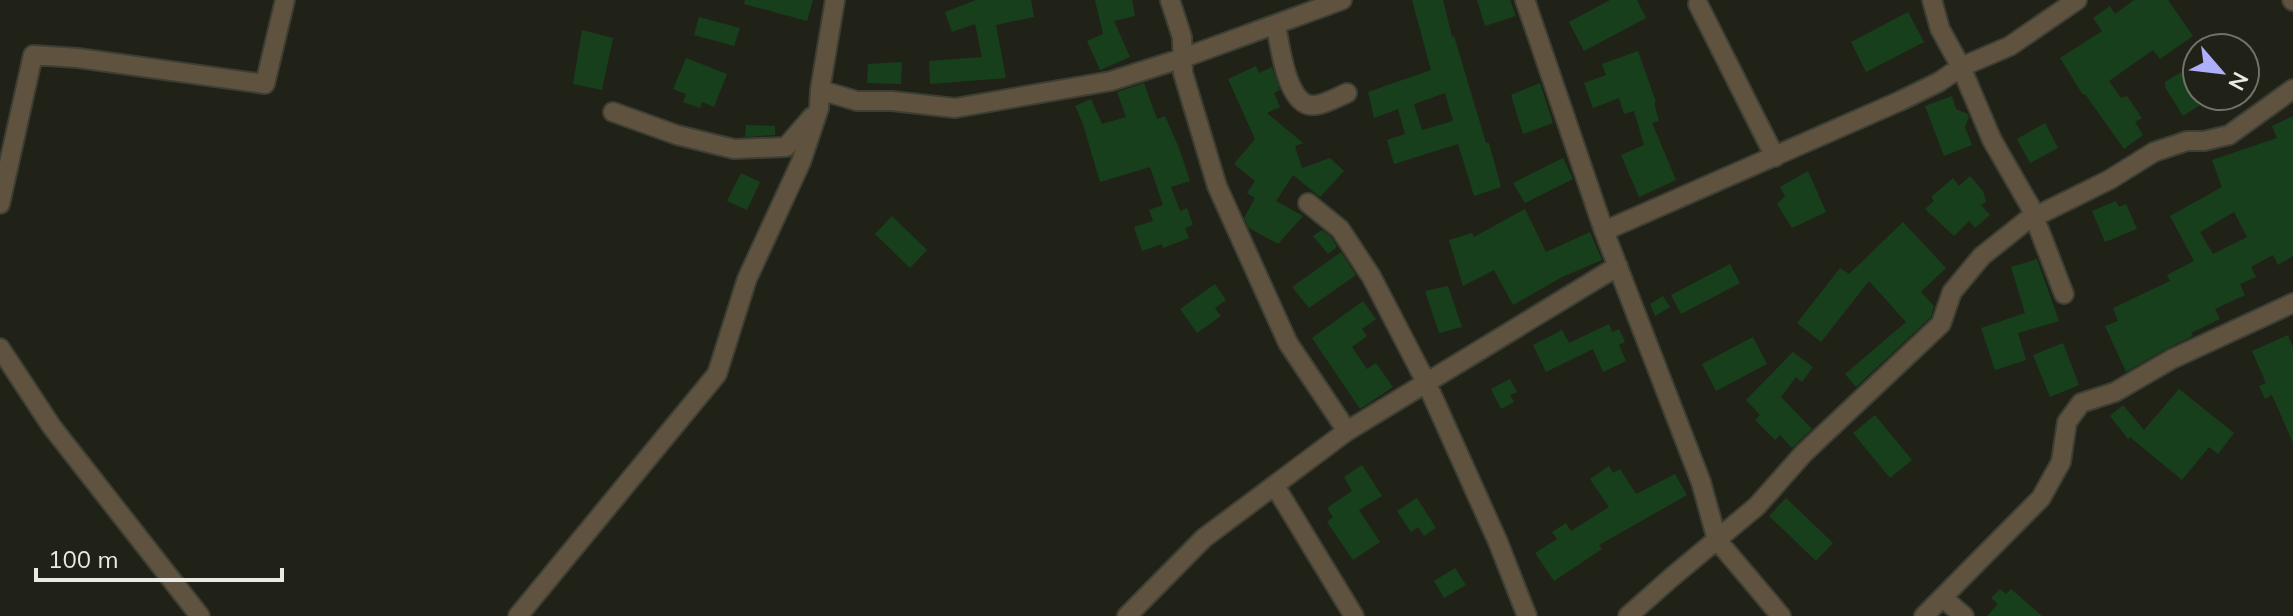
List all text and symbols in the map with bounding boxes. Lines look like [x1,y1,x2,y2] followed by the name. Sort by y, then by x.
[2181,32,2261,112] north arrow
[2222,67,2255,95] text: N
[36,532,282,582] scale bar
[48,544,119,574] text: 100 m

